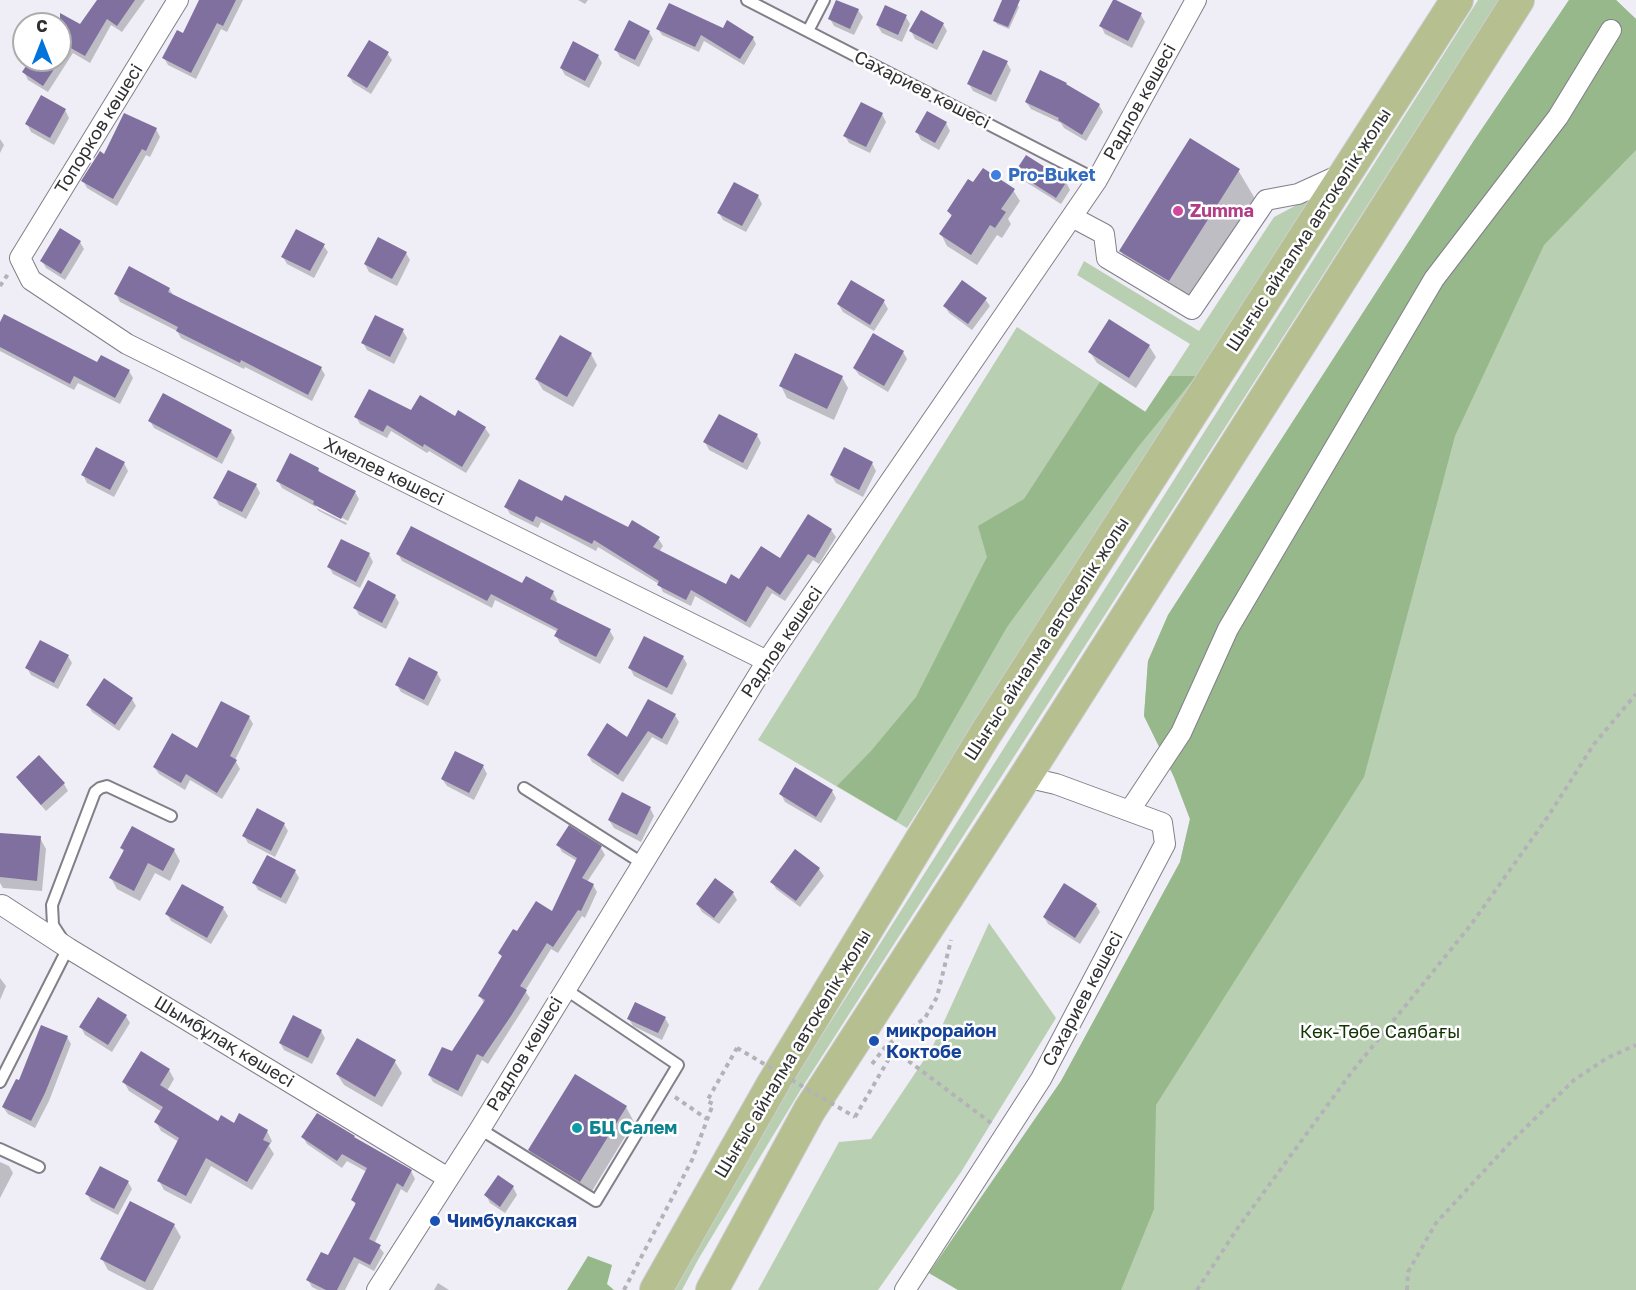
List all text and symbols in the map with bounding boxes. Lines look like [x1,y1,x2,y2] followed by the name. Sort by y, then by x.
[12,12,72,72] north arrow
[36,16,48,36] text: С
[1099,40,1181,164] street label: Радлов көшесі
[850,46,994,134] street label: Сахариев көшесі
[50,60,148,198] street label: Топорков көшесі
[1222,104,1396,356] street label: Шығыс айналма автокөлік жолы
[1008,164,1096,186] place label: Pro-Buket
[989,168,1003,182] marker: Pro-Buket
[1190,200,1254,222] place label: Zumma
[1171,204,1185,218] marker: Zumma
[320,434,448,510] street label: Хмелев көшесі
[960,513,1134,765] street label: Шығыс айналма автокөлік жолы
[737,582,827,702] street label: Радлов көшесі
[710,926,876,1182] street label: Шығыс айналма автокөлік жолы
[1038,928,1128,1070] street label: Сахариев көшесі
[150,992,298,1092] street label: Шымбұлақ көшесі
[482,993,568,1115] street label: Радлов көшесі
[886,1020,997,1062] place label: микрорайон Коктобе
[1300,1021,1460,1043] park label: Көк-Төбе Саябағы
[867,1034,881,1048] marker: микрорайон Коктобе
[589,1117,677,1139] place label: БЦ Салем
[570,1121,584,1135] marker: БЦ Салем
[447,1210,577,1232] place label: Чимбулакская
[428,1214,442,1228] marker: Чимбулакская

